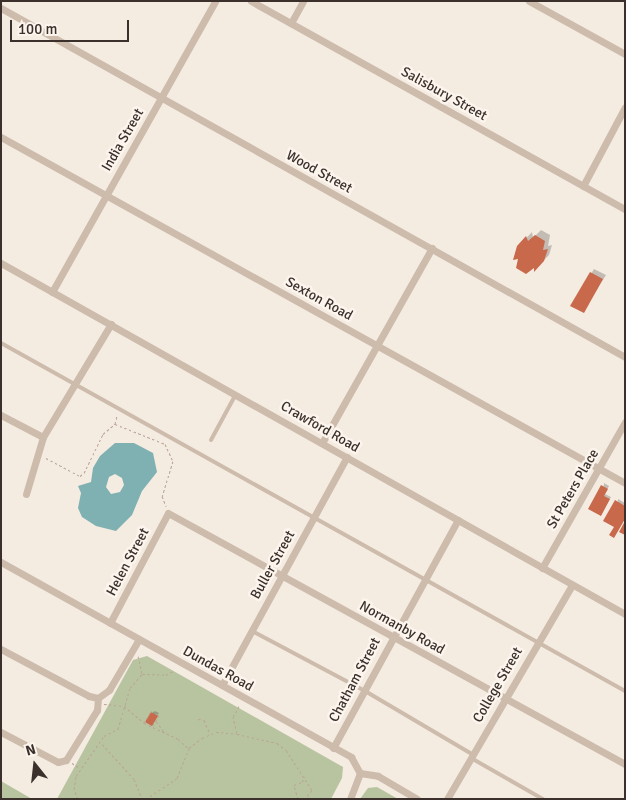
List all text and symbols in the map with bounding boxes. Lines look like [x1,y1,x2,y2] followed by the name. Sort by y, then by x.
[12,10,131,42] scale bar
[18,20,58,38] text: 100 m
[398,64,490,124] street label: Salisbury Street
[98,106,148,174] street label: India Street
[283,147,355,197] street label: Wood Street
[283,274,355,324] street label: Sexton Road
[278,398,362,456] street label: Crawford Road
[543,446,603,532] street label: St Peters Place
[103,525,153,599] street label: Helen Street
[247,528,299,602] street label: Buller Street
[356,598,448,658] street label: Normanby Road
[326,635,384,725] street label: Chatham Street
[180,643,256,695] street label: Dundas Road
[470,644,526,726] street label: College Street
[10,740,60,790] north arrow
[24,741,38,760] text: N

